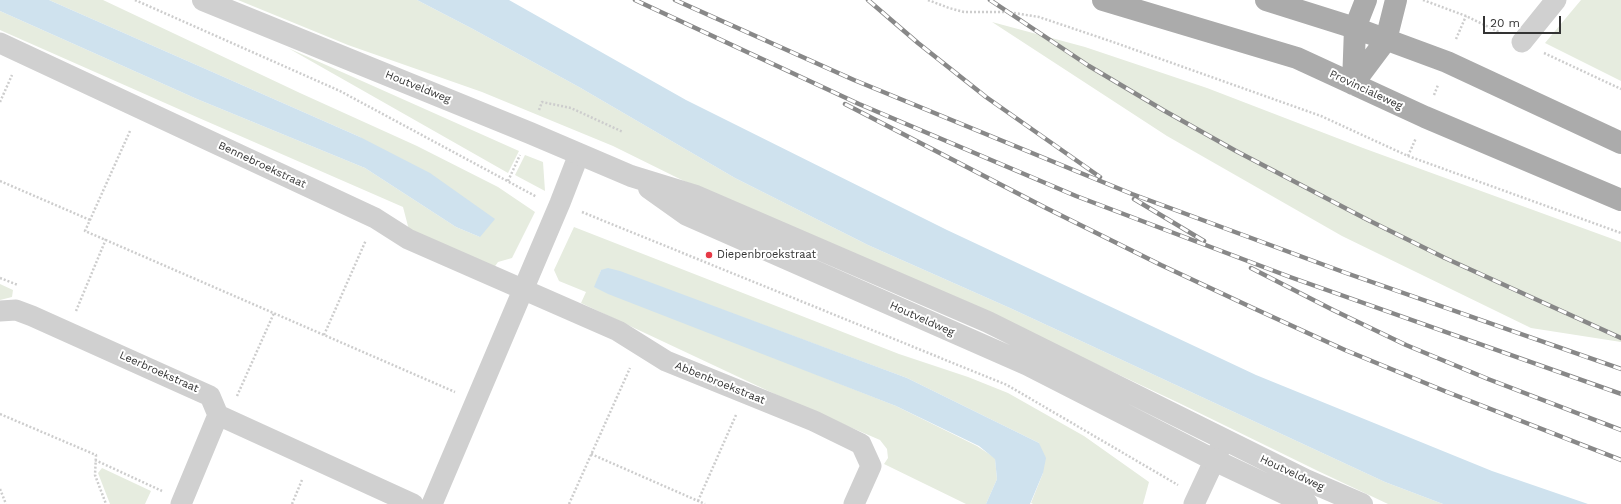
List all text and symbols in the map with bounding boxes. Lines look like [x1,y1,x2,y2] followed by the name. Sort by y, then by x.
[1485,8,1563,34] scale bar
[1490,16,1520,30] text: 20 m
[1327,67,1405,113] street label: Provincialeweg
[383,68,453,106] street label: Houtveldweg
[216,139,308,191] street label: Bennebroekstraat
[717,248,816,262] place label: Diepenbroekstraat
[704,250,714,260] marker: Diepenbroekstraat
[888,299,956,339] street label: Houtveldweg
[117,349,201,395] street label: Leerbroekstraat
[673,359,767,407] street label: Abbenbroekstraat
[1258,452,1326,494] street label: Houtveldweg

